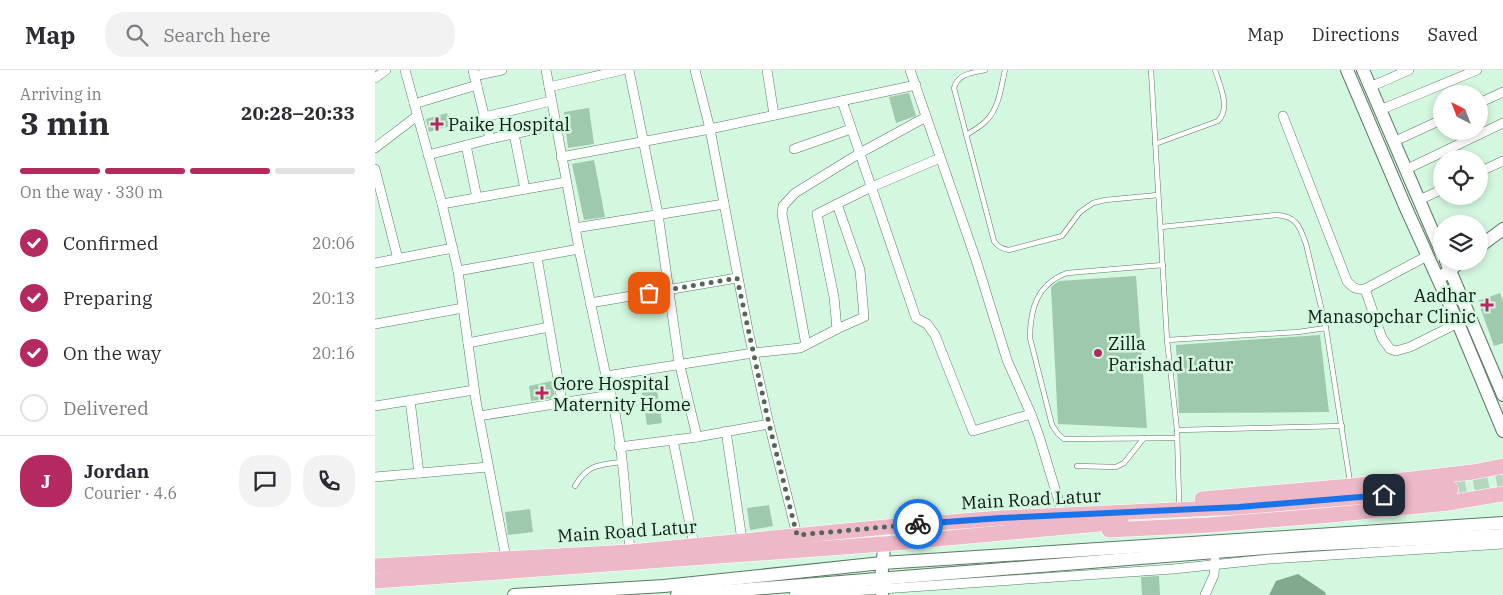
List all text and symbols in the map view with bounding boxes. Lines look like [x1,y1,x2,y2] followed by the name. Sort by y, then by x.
[105,12,455,57] search box
[25,19,75,51] text: Map
[123,21,151,49] icon: search
[163,23,270,47] text: Search here
[1247,23,1284,46] text: Map
[1312,23,1400,46] text: Directions
[1428,23,1478,46] text: Saved
[20,84,102,104] text: Arriving in
[1433,85,1487,140] north arrow
[1433,85,1488,270] map controls
[241,101,355,125] text: 20:28–20:33
[20,102,110,144] text: 3 min
[448,113,570,136] place label: Paike Hospital
[430,117,444,131] marker: Paike Hospital
[1433,150,1488,205] button: locate
[20,182,163,202] text: On the way · 330 m
[1433,215,1488,270] button: layers
[20,229,48,257] icon: check
[63,231,158,255] text: Confirmed
[312,233,355,253] text: 20:06
[628,272,670,314] pin
[635,279,663,307] icon: bag
[20,284,48,312] icon: check
[1307,284,1476,328] place label: Aadhar Manasopchar Clinic
[63,286,152,310] text: Preparing
[312,288,355,308] text: 20:13
[1480,298,1494,312] marker: Aadhar Manasopchar Clinic
[1108,332,1233,376] place label: Zilla Parishad Latur
[20,339,48,367] icon: check
[63,341,161,365] text: On the way
[312,343,355,363] text: 20:16
[1092,347,1104,359] marker: Zilla Parishad Latur
[553,372,691,416] place label: Gore Hospital Maternity Home
[535,386,549,400] marker: Gore Hospital Maternity Home
[63,396,149,420] text: Delivered
[239,455,291,507] button: chat
[303,455,355,507] button: phone
[84,459,149,483] text: Jordan
[41,469,51,493] text: J
[1363,474,1405,516] pin
[1370,481,1398,509] icon: home
[84,483,177,503] text: Courier · 4.6
[961,484,1101,514] street label: Main Road Latur
[893,499,943,549] courier
[904,510,932,538] icon: bike
[556,515,698,547] street label: Main Road Latur

